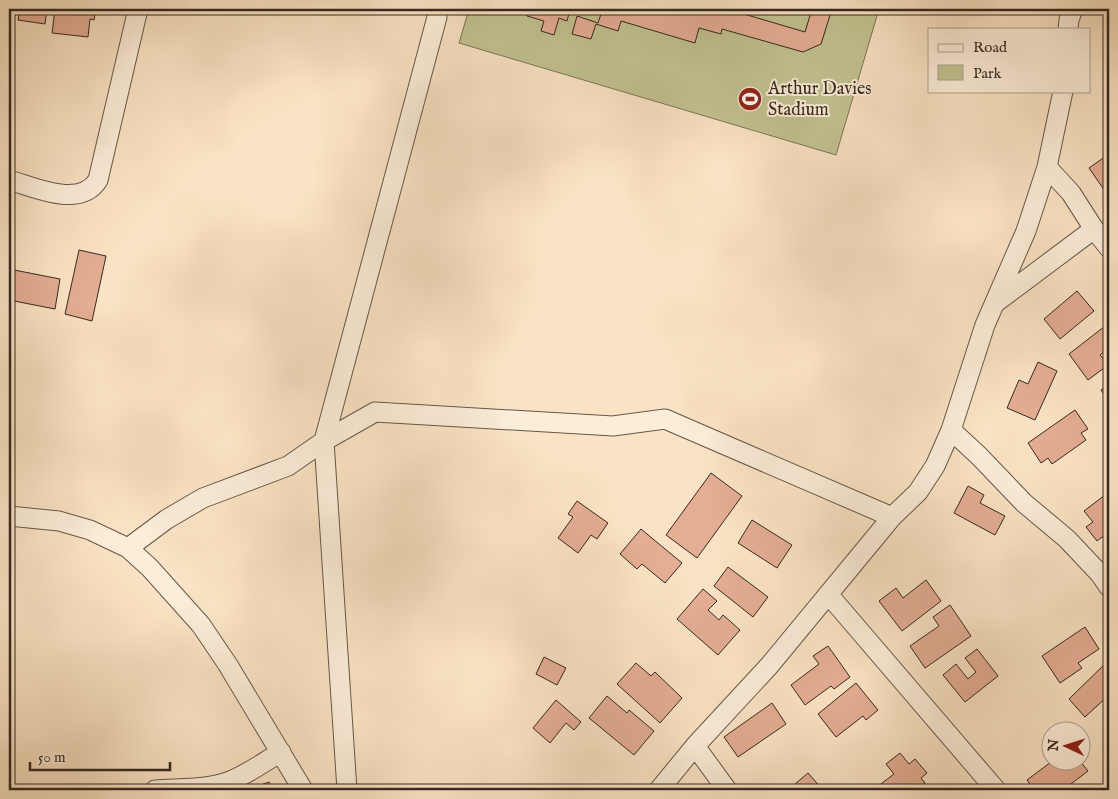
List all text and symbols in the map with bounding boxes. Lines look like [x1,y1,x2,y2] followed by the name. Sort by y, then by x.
[928,28,1090,92] legend
[973,38,1008,57] text: Road
[973,64,1003,83] text: Park
[767,78,872,122] place label: Arthur Davies Stadium
[737,86,763,112] sports icon: Arthur Davies Stadium
[1040,722,1090,772] north arrow
[1045,738,1063,753] text: N
[30,739,170,771] scale bar
[38,748,66,767] text: 50 m

